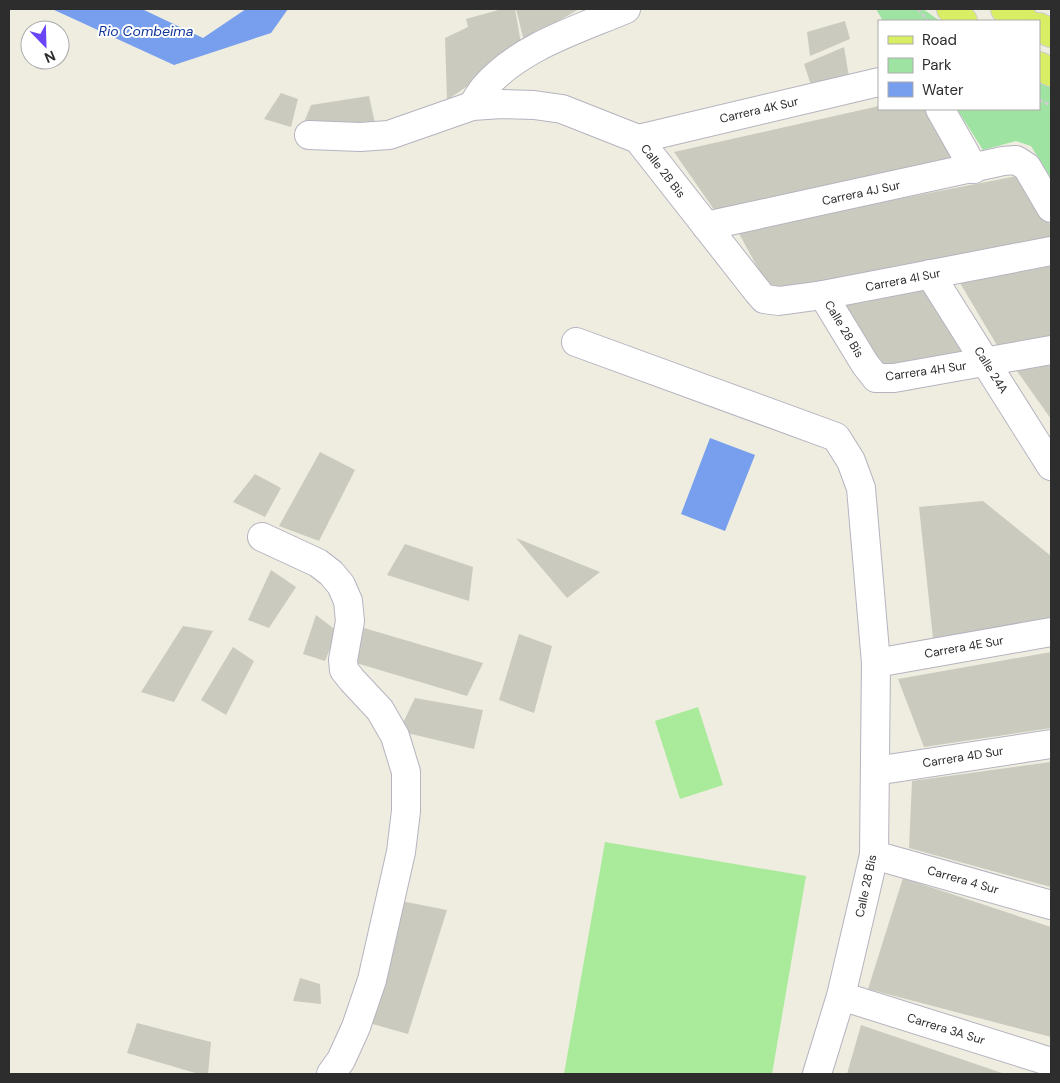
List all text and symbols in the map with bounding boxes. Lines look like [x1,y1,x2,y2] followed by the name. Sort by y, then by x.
[20,20,70,70] north arrow
[878,20,1040,110] legend
[99,22,194,40] water label: Rio Combeima
[922,30,957,50] text: Road
[42,47,58,67] text: N
[922,55,952,75] text: Park
[922,80,964,100] text: Water
[718,93,801,127] street label: Carrera 4K Sur
[637,141,689,201] street label: Calle 2B Bis
[820,177,902,209] street label: Carrera 4J Sur
[864,265,943,295] street label: Carrera 4I Sur
[821,298,867,360] street label: Calle 28 Bis
[970,344,1012,397] street label: Calle 24A
[884,357,968,385] street label: Carrera 4H Sur
[923,632,1005,662] street label: Carrera 4E Sur
[921,743,1005,771] street label: Carrera 4D Sur
[852,853,880,919] street label: Calle 28 Bis
[925,862,1001,898] street label: Carrera 4 Sur
[905,1010,988,1049] street label: Carrera 3A Sur

